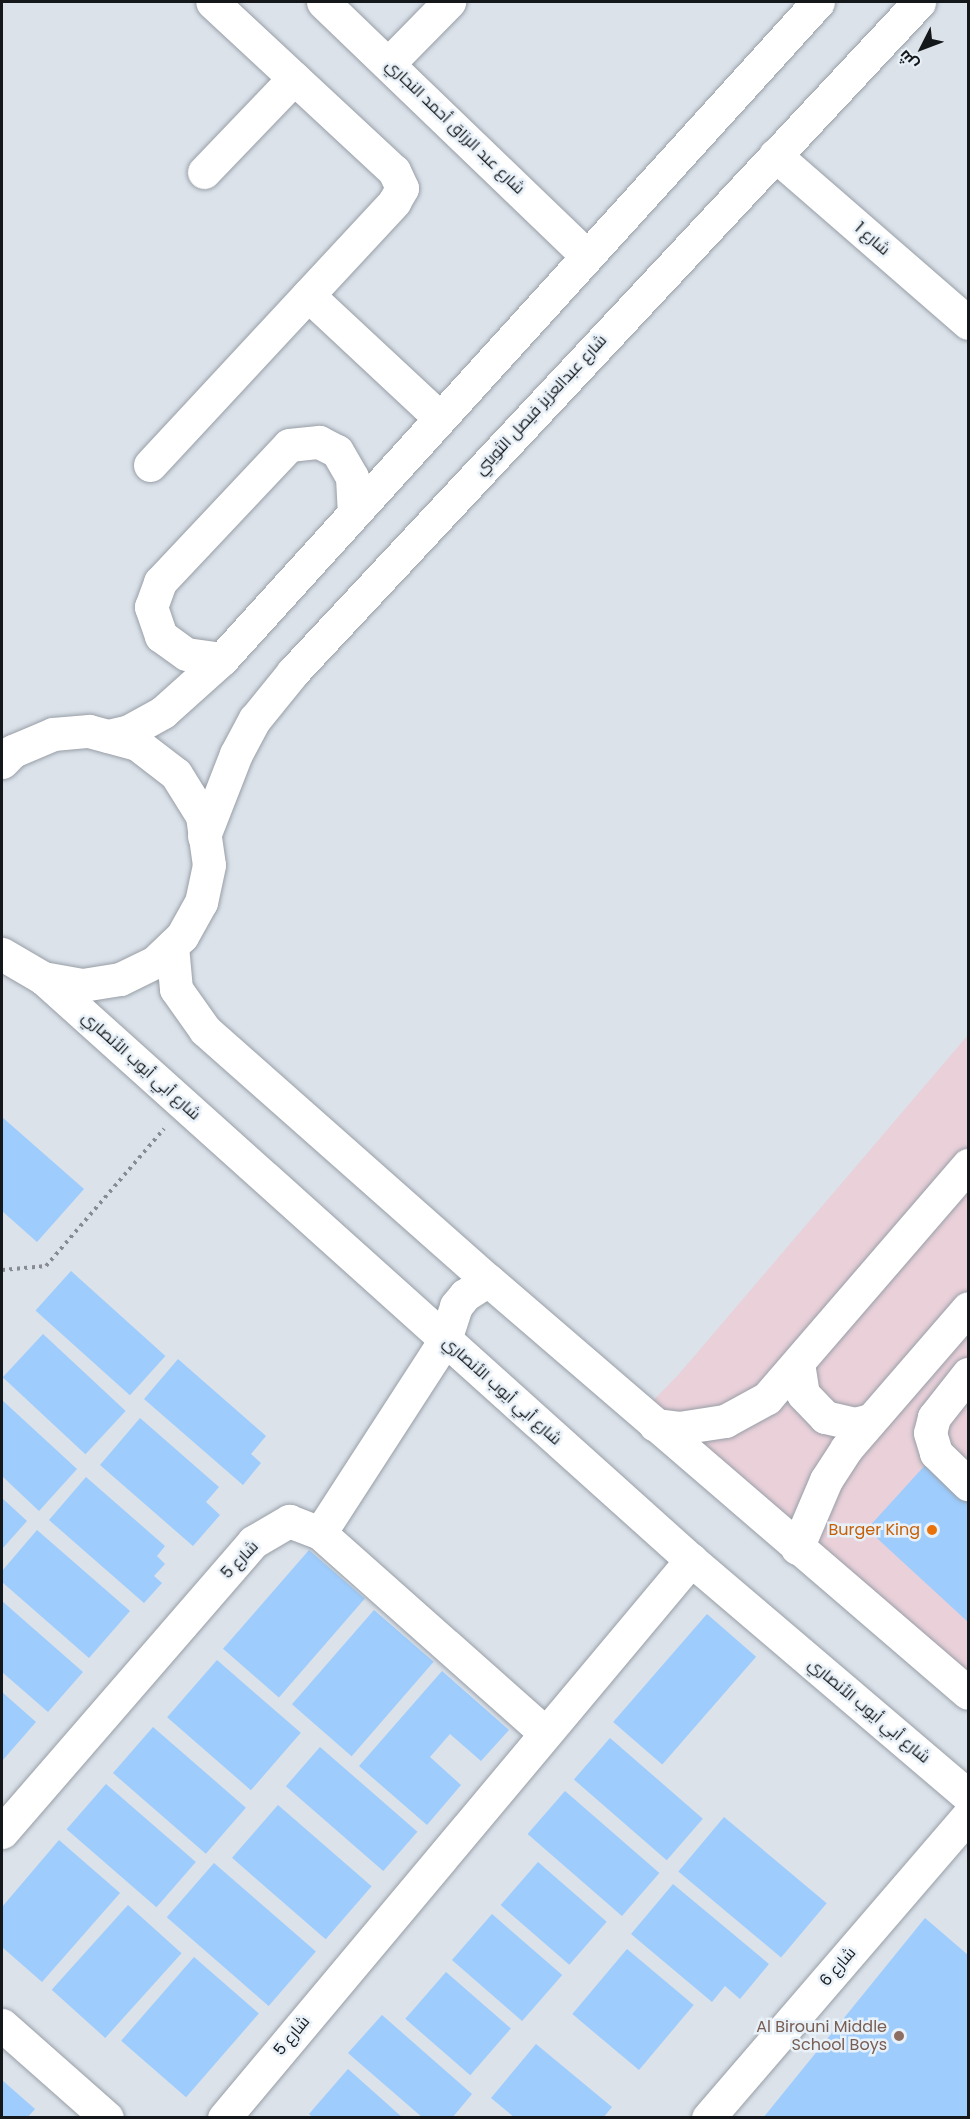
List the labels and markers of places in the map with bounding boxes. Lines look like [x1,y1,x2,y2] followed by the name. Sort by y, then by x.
[828,1520,920,1540] place label: Burger King
[925,1523,939,1537] marker: Burger King
[756,2017,887,2055] place label: Al Birouni Middle School Boys
[892,2029,906,2043] marker: Al Birouni Middle School Boys

